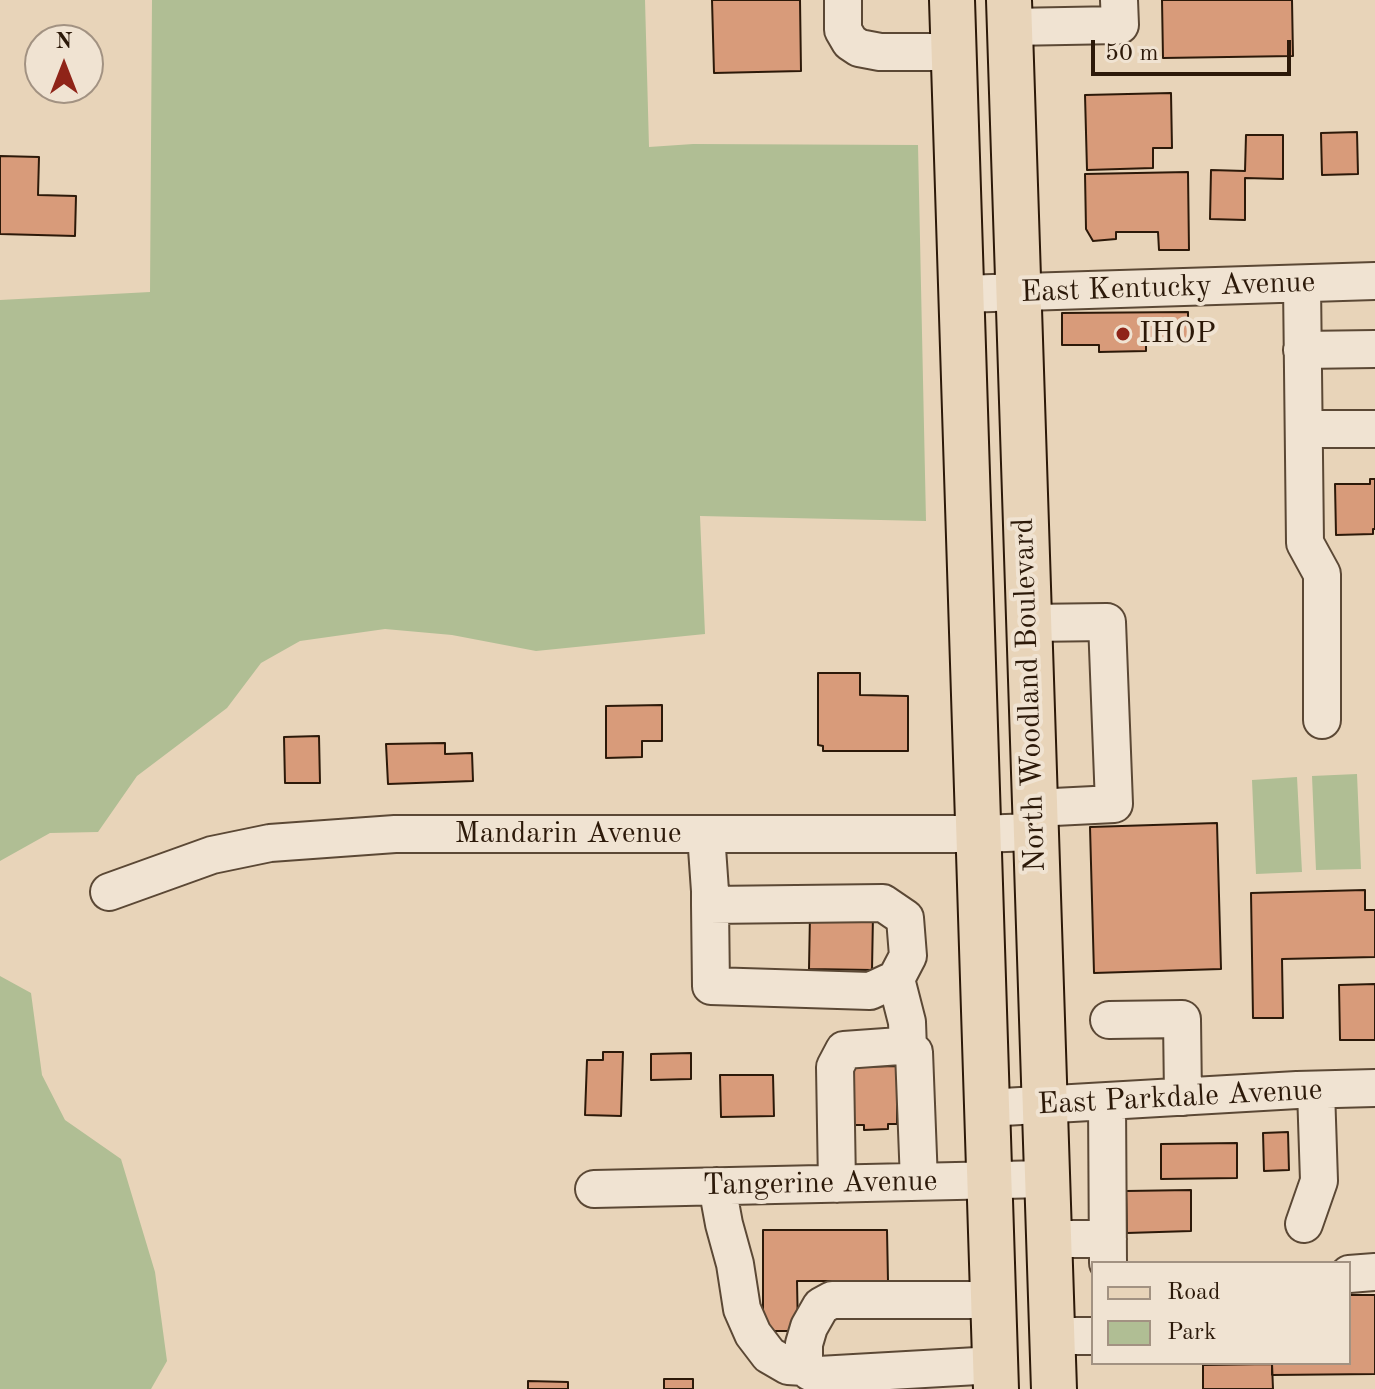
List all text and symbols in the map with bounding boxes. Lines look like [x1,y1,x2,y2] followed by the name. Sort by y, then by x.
[24,24,104,104] north arrow
[1095,24,1295,74] scale bar
[56,31,72,53] text: N
[1105,42,1159,66] text: 50 m
[1020,265,1316,311] street label: East Kentucky Avenue
[1139,316,1216,352] place label: IHOP
[1114,325,1132,343] marker: IHOP
[1006,517,1054,873] street label: North Woodland Boulevard
[455,816,681,852] street label: Mandarin Avenue
[1037,1073,1323,1123] street label: East Parkdale Avenue
[702,1164,938,1204] street label: Tangerine Avenue
[1091,1261,1351,1365] legend
[1167,1281,1220,1305] text: Road
[1167,1321,1216,1345] text: Park

